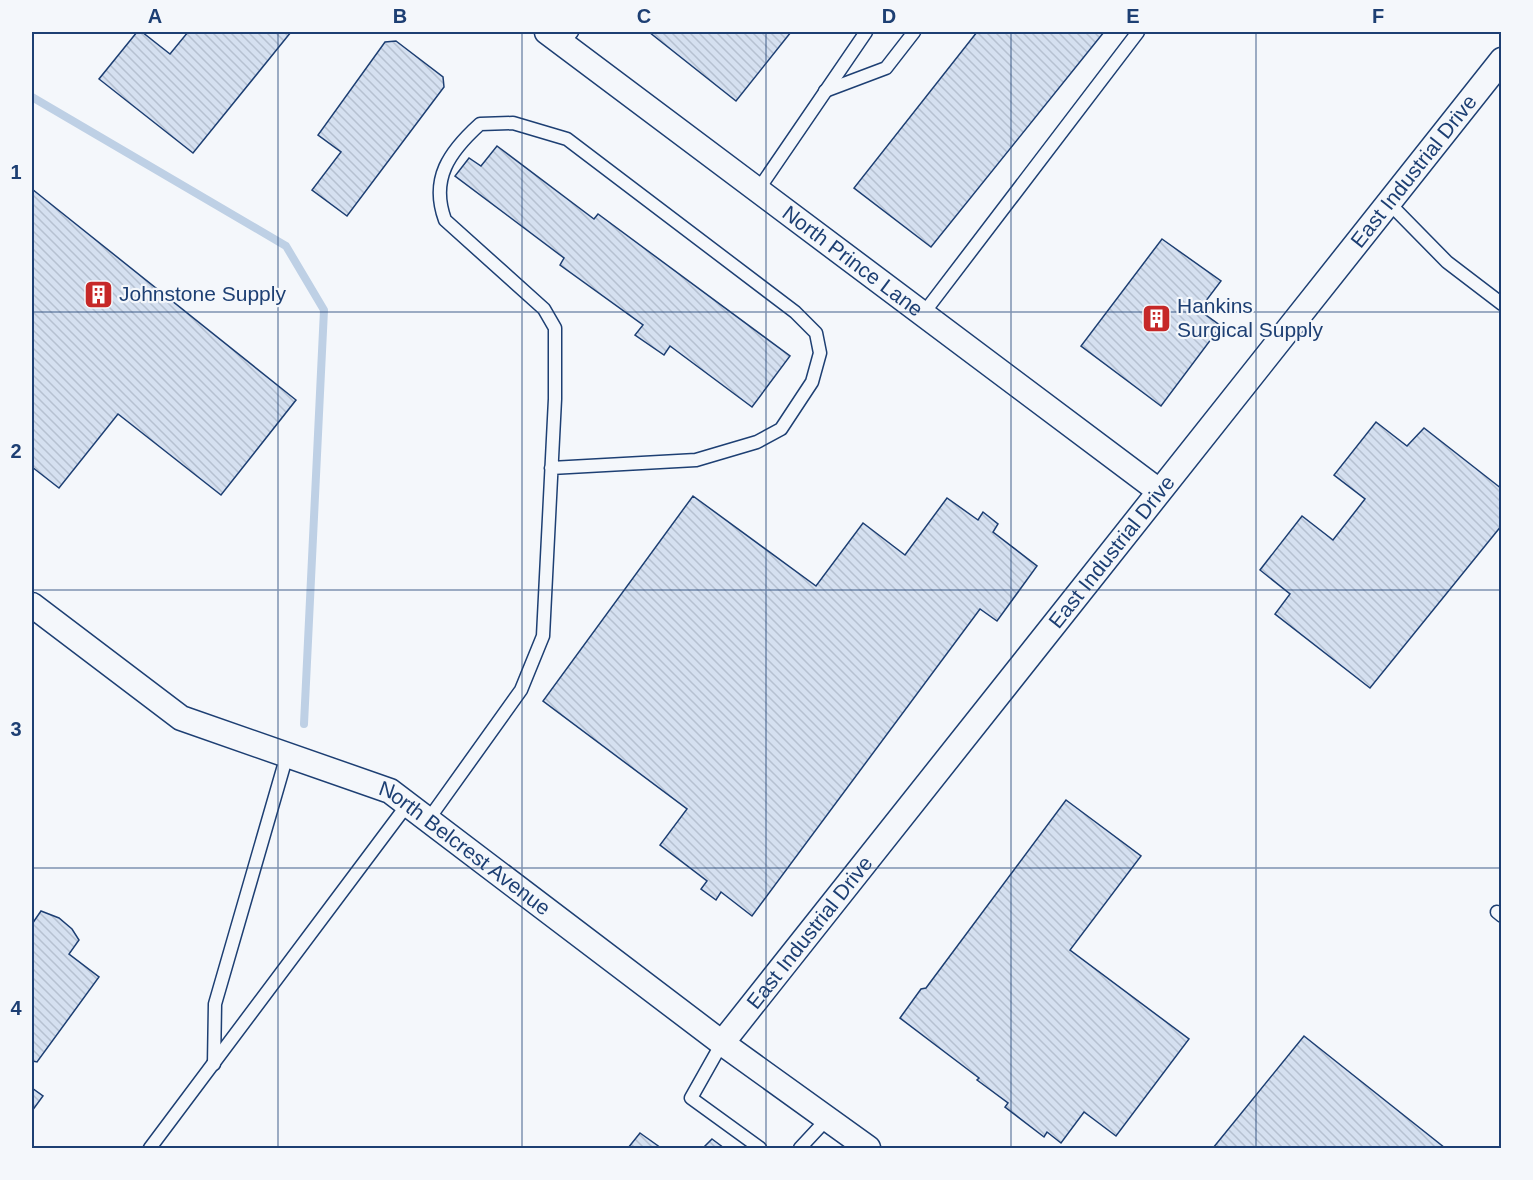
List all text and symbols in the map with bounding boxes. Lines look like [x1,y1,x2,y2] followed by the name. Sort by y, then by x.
[148,5,162,27] text: A
[393,5,407,27] text: B
[637,5,651,27] text: C
[882,5,896,27] text: D
[1126,5,1140,27] text: E
[1372,5,1384,27] text: F
[1346,90,1481,252] street label: East Industrial Drive
[10,161,22,183] text: 1
[778,201,928,321] street label: North Prince Lane
[82,278,114,310] building icon: Johnstone Supply
[119,282,286,305] place label: Johnstone Supply
[1177,294,1323,341] place label: Hankins Surgical Supply
[1140,302,1172,334] building icon: Hankins Surgical Supply
[10,440,22,462] text: 2
[1044,471,1179,632] street label: East Industrial Drive
[10,718,22,740] text: 3
[376,776,555,919] street label: North Belcrest Avenue
[742,851,877,1013] street label: East Industrial Drive
[10,997,22,1019] text: 4

